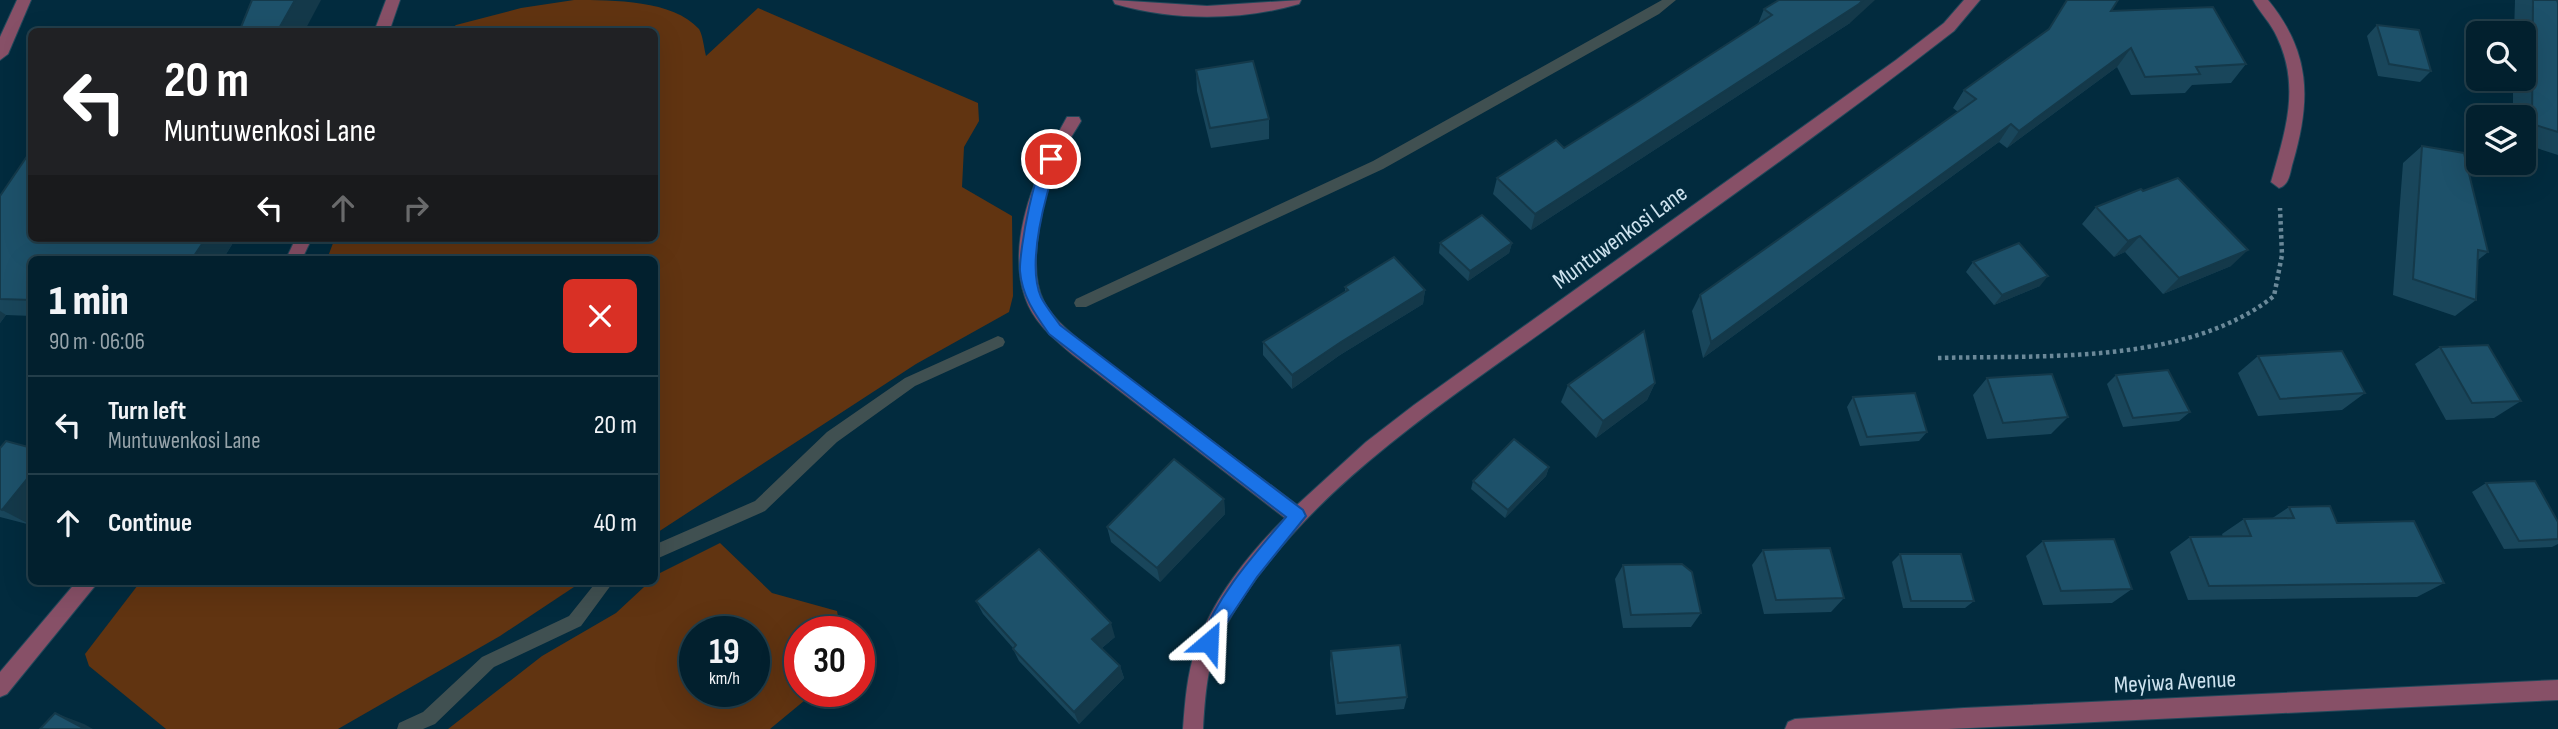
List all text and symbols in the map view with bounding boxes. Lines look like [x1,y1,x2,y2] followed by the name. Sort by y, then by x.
[2466,21,2536,175] map controls
[2466,21,2536,91] button: search
[164,52,249,111] text: 20 m
[49,56,140,147] icon: left
[2466,105,2536,175] button: layers
[164,112,376,151] text: Muntuwenkosi Lane
[1021,129,1081,189] pin
[1032,140,1070,178] icon: arrive
[1547,179,1693,295] street label: Muntuwenkosi Lane
[251,189,289,227] icon: left
[324,189,362,227] icon: ahead
[397,189,435,227] icon: right
[49,276,129,327] text: 1 min
[563,279,637,353] button: close
[49,328,145,356] text: 90 m · 06:06
[108,396,186,427] text: Turn left
[49,406,87,444] icon: left
[594,410,637,441] text: 20 m
[108,427,260,455] text: Muntuwenkosi Lane
[49,504,87,542] icon: ahead
[108,508,192,539] text: Continue
[594,508,637,539] text: 40 m
[1172,605,1246,679] position arrow
[784,616,875,707] speed limit sign: 30
[709,631,740,674] text: 19
[2113,664,2237,700] street label: Meyiwa Avenue
[709,668,740,689] text: km/h

